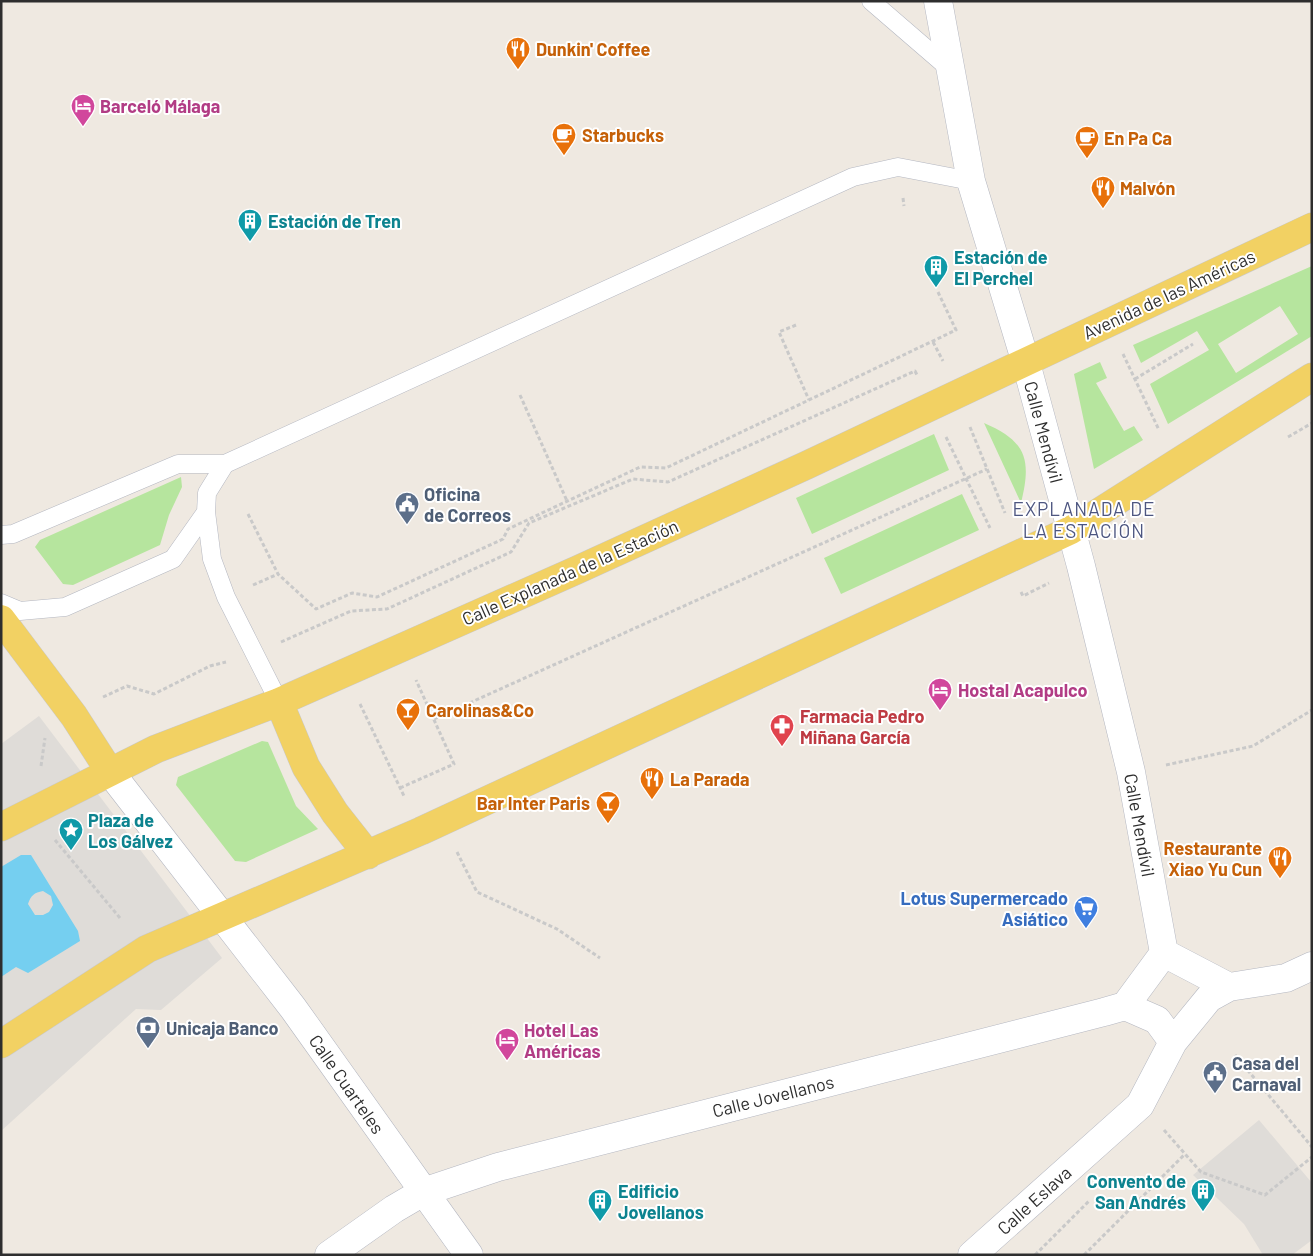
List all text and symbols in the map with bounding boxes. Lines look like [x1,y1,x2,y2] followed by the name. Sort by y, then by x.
[505,36,531,70] restaurant icon: Dunkin' Coffee
[536,38,650,60] place label: Dunkin' Coffee
[70,93,96,127] hotel icon: Barceló Málaga
[100,95,220,117] place label: Barceló Málaga
[551,122,577,156] cafe icon: Starbucks
[582,124,664,146] place label: Starbucks
[1074,125,1100,159] cafe icon: En Pa Ca
[1104,127,1172,149] place label: En Pa Ca
[1090,175,1116,209] restaurant icon: Malvón
[1120,177,1175,199] place label: Malvón
[237,208,263,242] building icon: Estación de Tren
[268,210,401,232] place label: Estación de Tren
[1079,244,1259,344] street label: Avenida de las Américas
[954,246,1048,289] place label: Estación de El Perchel
[923,254,949,288] building icon: Estación de El Perchel
[1020,379,1068,485] street label: Calle Mendívil
[424,483,511,526] place label: Oficina de Correos
[394,491,420,525] public building icon: Oficina de Correos
[1012,497,1156,542] district label: EXPLANADA DE LA ESTACIÓN
[459,514,681,630] street label: Calle Explanada de la Estación
[927,677,953,711] hotel icon: Hostal Acapulco
[958,679,1088,701] place label: Hostal Acapulco
[395,697,421,731] bar icon: Carolinas&Co
[426,699,534,721] place label: Carolinas&Co
[800,705,924,748] place label: Farmacia Pedro Miñana García
[769,713,795,747] pharmacy icon: Farmacia Pedro Miñana García
[639,766,665,800] restaurant icon: La Parada
[670,768,750,790] place label: La Parada
[1120,772,1160,878] street label: Calle Mendívil
[595,790,621,824] bar icon: Bar Inter Paris
[477,792,590,814] place label: Bar Inter Paris
[88,809,173,852] place label: Plaza de Los Gálvez
[58,817,84,851] place icon: Plaza de Los Gálvez
[1164,837,1262,880] place label: Restaurante Xiao Yu Cun
[1267,845,1293,879] restaurant icon: Restaurante Xiao Yu Cun
[900,887,1068,930] place label: Lotus Supermercado Asiático
[1073,895,1099,929] supermarket icon: Lotus Supermercado Asiático
[135,1015,161,1049] bank icon: Unicaja Banco
[166,1017,279,1039] place label: Unicaja Banco
[524,1019,601,1062] place label: Hotel Las Américas
[494,1027,520,1061] hotel icon: Hotel Las Américas
[305,1030,389,1138] street label: Calle Cuarteles
[1232,1052,1301,1095] place label: Casa del Carnaval
[1202,1060,1228,1094] public building icon: Casa del Carnaval
[710,1070,836,1122] street label: Calle Jovellanos
[993,1161,1075,1239] street label: Calle Eslava
[1087,1170,1186,1213] place label: Convento de San Andrés
[1190,1178,1216,1212] building icon: Convento de San Andrés
[618,1180,704,1223] place label: Edificio Jovellanos
[587,1188,613,1222] building icon: Edificio Jovellanos

